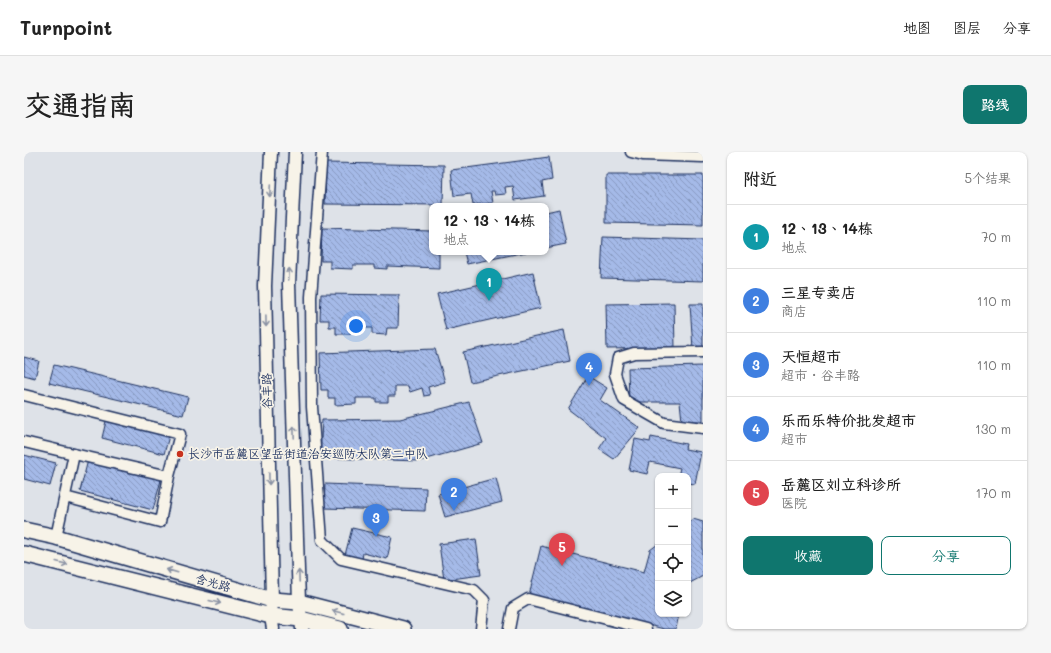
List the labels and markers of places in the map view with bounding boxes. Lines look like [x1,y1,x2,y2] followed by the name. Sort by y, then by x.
[476,268,502,301] pin: 1
[576,353,602,386] pin: 4
[188,445,428,461] place label: 长沙市岳麓区望岳街道治安巡防大队第二中队
[175,449,185,459] marker: 长沙市岳麓区望岳街道治安巡防大队第二中队
[441,478,467,511] pin: 2
[363,504,389,537] pin: 3
[549,533,575,566] pin: 5

